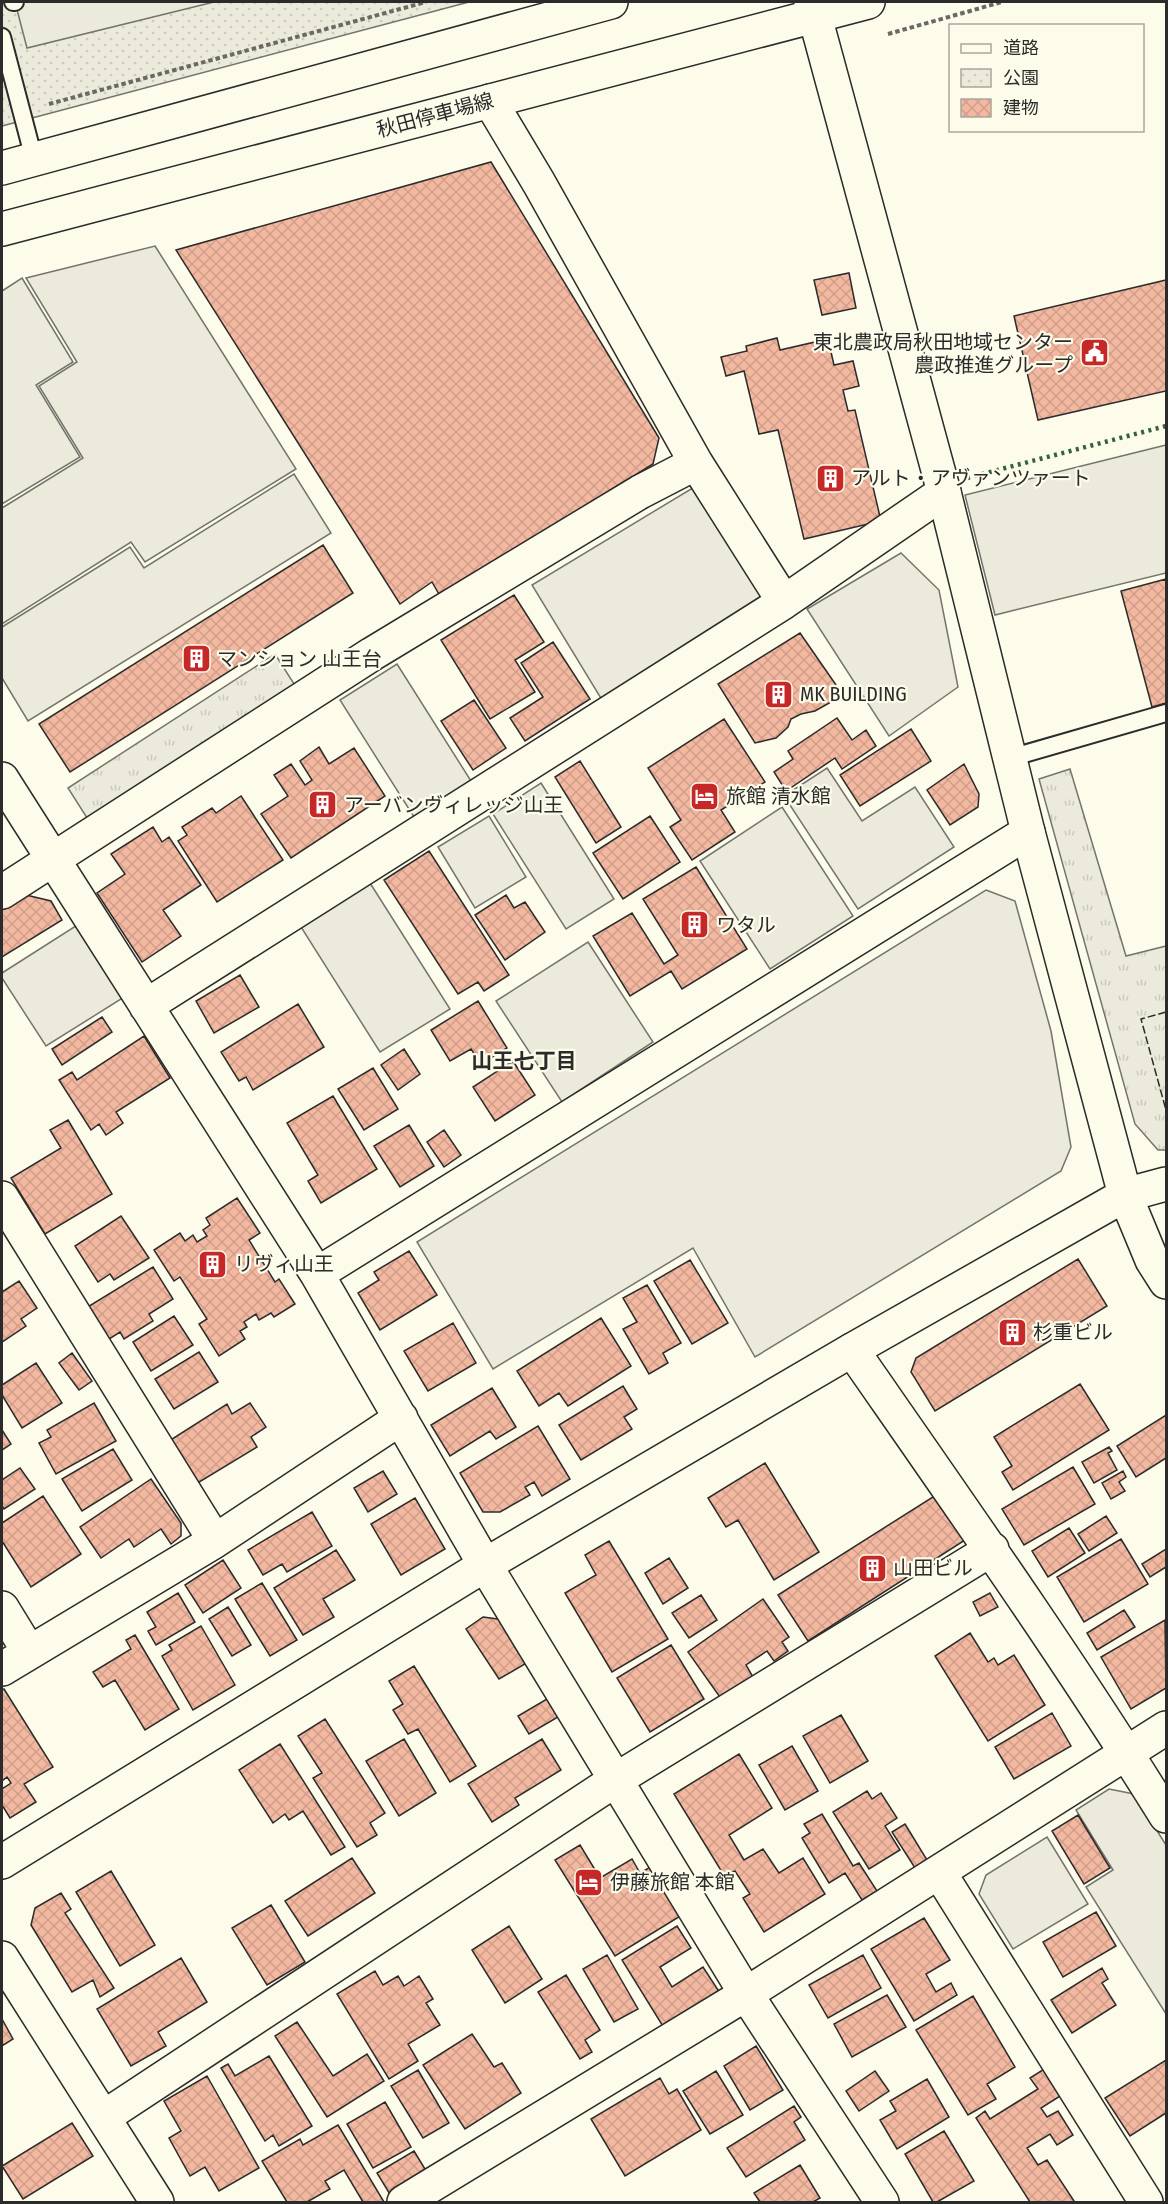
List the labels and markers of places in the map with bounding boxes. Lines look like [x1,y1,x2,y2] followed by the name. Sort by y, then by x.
[813,330,1073,377] place label: 東北農政局秋田地域センター 農政推進グループ
[1078,337,1110,369] public building icon: 東北農政局秋田地域センター 農政推進グループ
[814,462,846,494] building icon: アルト・アヴァンツァート
[851,466,1091,490] place label: アルト・アヴァンツァート
[180,643,212,675] building icon: マンション 山王台
[217,647,382,671] place label: マンション 山王台
[763,678,795,710] building icon: MK BUILDING
[800,682,907,706] place label: MK BUILDING
[689,780,721,812] hotel icon: 旅館 清水館
[726,784,831,808] place label: 旅館 清水館
[307,789,339,821] building icon: アーバンヴィレッジ山王
[344,793,564,817] place label: アーバンヴィレッジ山王
[679,909,711,941] building icon: ワタル
[716,913,776,937] place label: ワタル
[197,1248,229,1280] building icon: リヴィ山王
[234,1252,334,1276] place label: リヴィ山王
[996,1316,1028,1348] building icon: 杉重ビル
[1033,1320,1113,1344] place label: 杉重ビル
[856,1552,888,1584] building icon: 山田ビル
[893,1556,973,1580] place label: 山田ビル
[573,1866,605,1898] hotel icon: 伊藤旅館 本館
[610,1870,735,1894] place label: 伊藤旅館 本館

